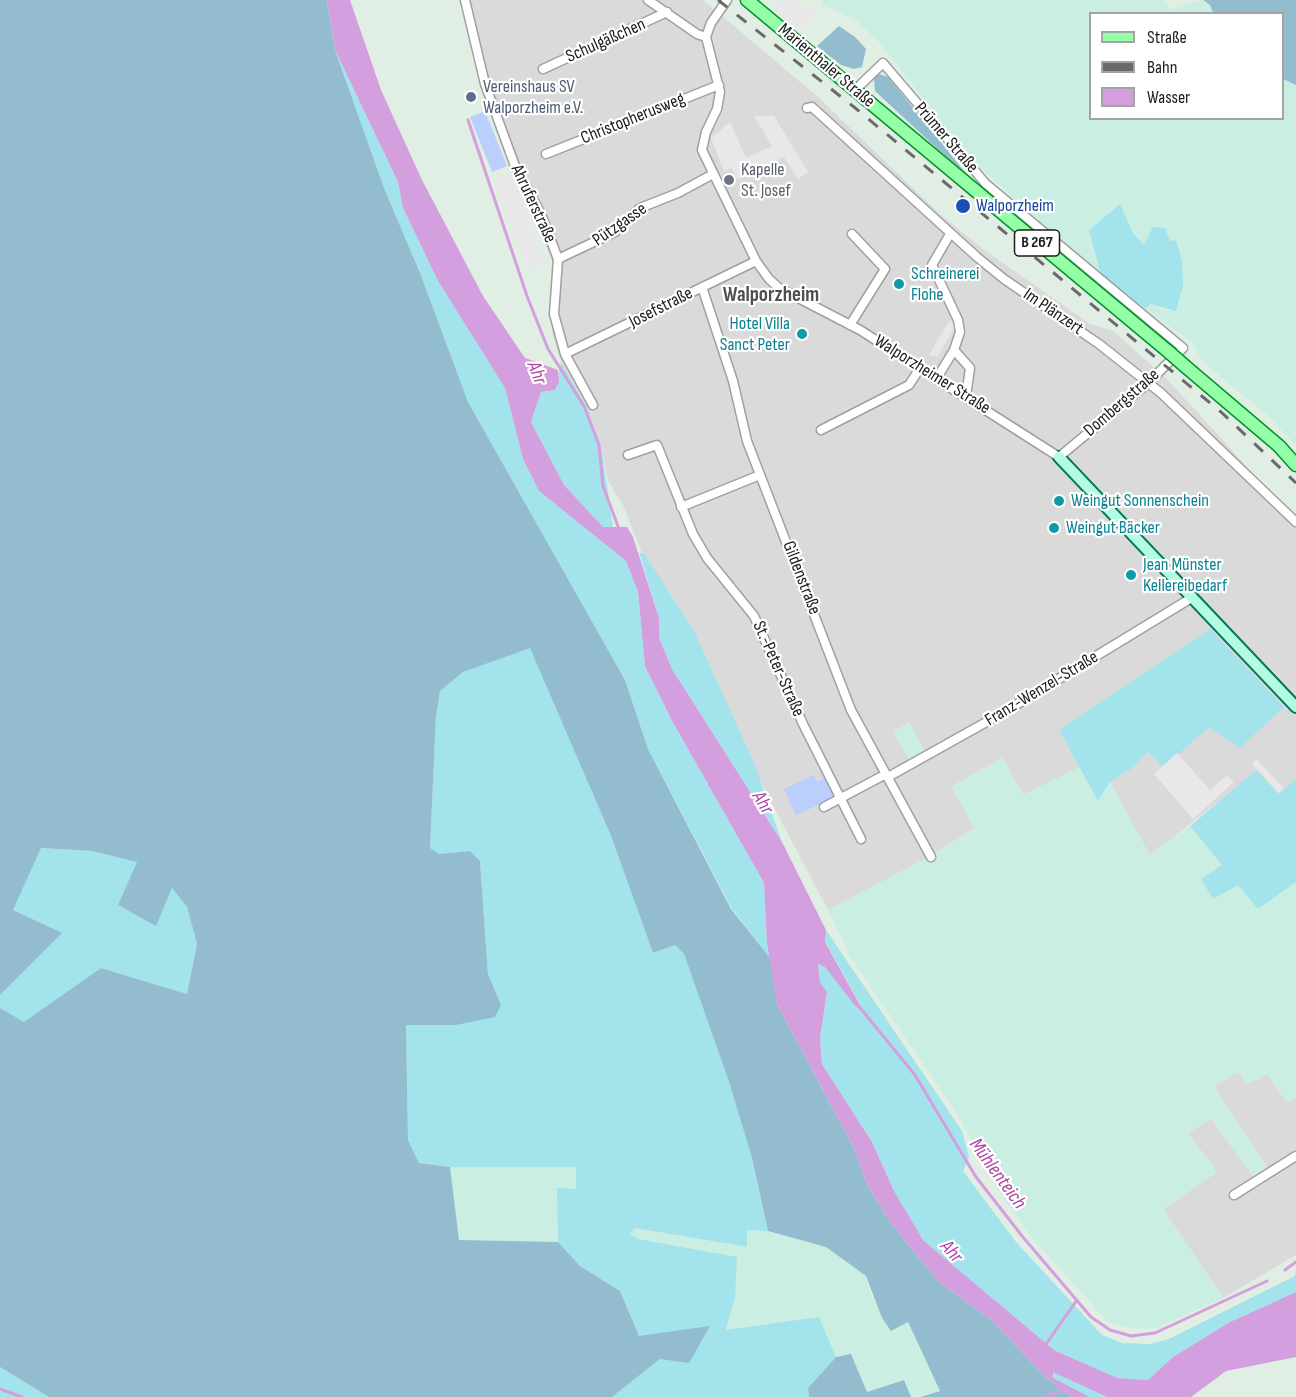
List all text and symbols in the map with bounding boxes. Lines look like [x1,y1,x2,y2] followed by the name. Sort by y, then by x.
[1089,12,1284,120] legend
[563,14,649,68] street label: Schulgäßchen
[773,19,879,113] street label: Marienthaler Straße
[1147,27,1187,48] text: Straße
[1147,57,1177,78] text: Bahn
[483,76,583,118] place label: Vereinshaus SV Walporzheim e.V.
[1147,87,1190,108] text: Wasser
[578,88,688,150] street label: Christopherusweg
[464,90,478,104] marker: Vereinshaus SV Walporzheim e.V.
[909,98,983,178] street label: Prümer Straße
[741,159,791,201] place label: Kapelle St. Josef
[505,161,561,247] street label: Ahruferstraße
[722,173,736,187] marker: Kapelle St. Josef
[976,195,1054,217] place label: Walporzheim
[954,197,972,215] marker: Walporzheim
[589,199,651,251] street label: Pützgasse
[1014,230,1060,256] road number: B 267
[911,263,979,306] place label: Schreinerei Flohe
[892,277,906,291] marker: Schreinerei Flohe
[626,283,696,333] street label: Josefstraße
[723,283,819,309] district label: Walporzheim
[1019,284,1087,340] street label: Im Plänzert
[720,313,790,356] place label: Hotel Villa Sanct Peter
[795,327,809,341] marker: Hotel Villa Sanct Peter
[870,331,994,419] street label: Walporzheimer Straße
[521,358,551,388] water label: Ahr
[1080,364,1164,442] street label: Dombergstraße
[1071,490,1209,512] place label: Weingut Sonnenschein
[1052,494,1066,508] marker: Weingut Sonnenschein
[1066,517,1160,539] place label: Weingut Bäcker
[1047,521,1061,535] marker: Weingut Bäcker
[777,538,825,618] street label: Gildenstraße
[1143,554,1227,596] place label: Jean Münster Kellereibedarf
[1124,568,1138,582] marker: Jean Münster Kellereibedarf
[747,618,809,720] street label: St.-Peter-Straße
[981,647,1103,731] street label: Franz-Wenzel-Straße
[746,787,778,819] water label: Ahr
[963,1134,1031,1214] water label: Mühlenteich
[935,1236,967,1268] water label: Ahr

